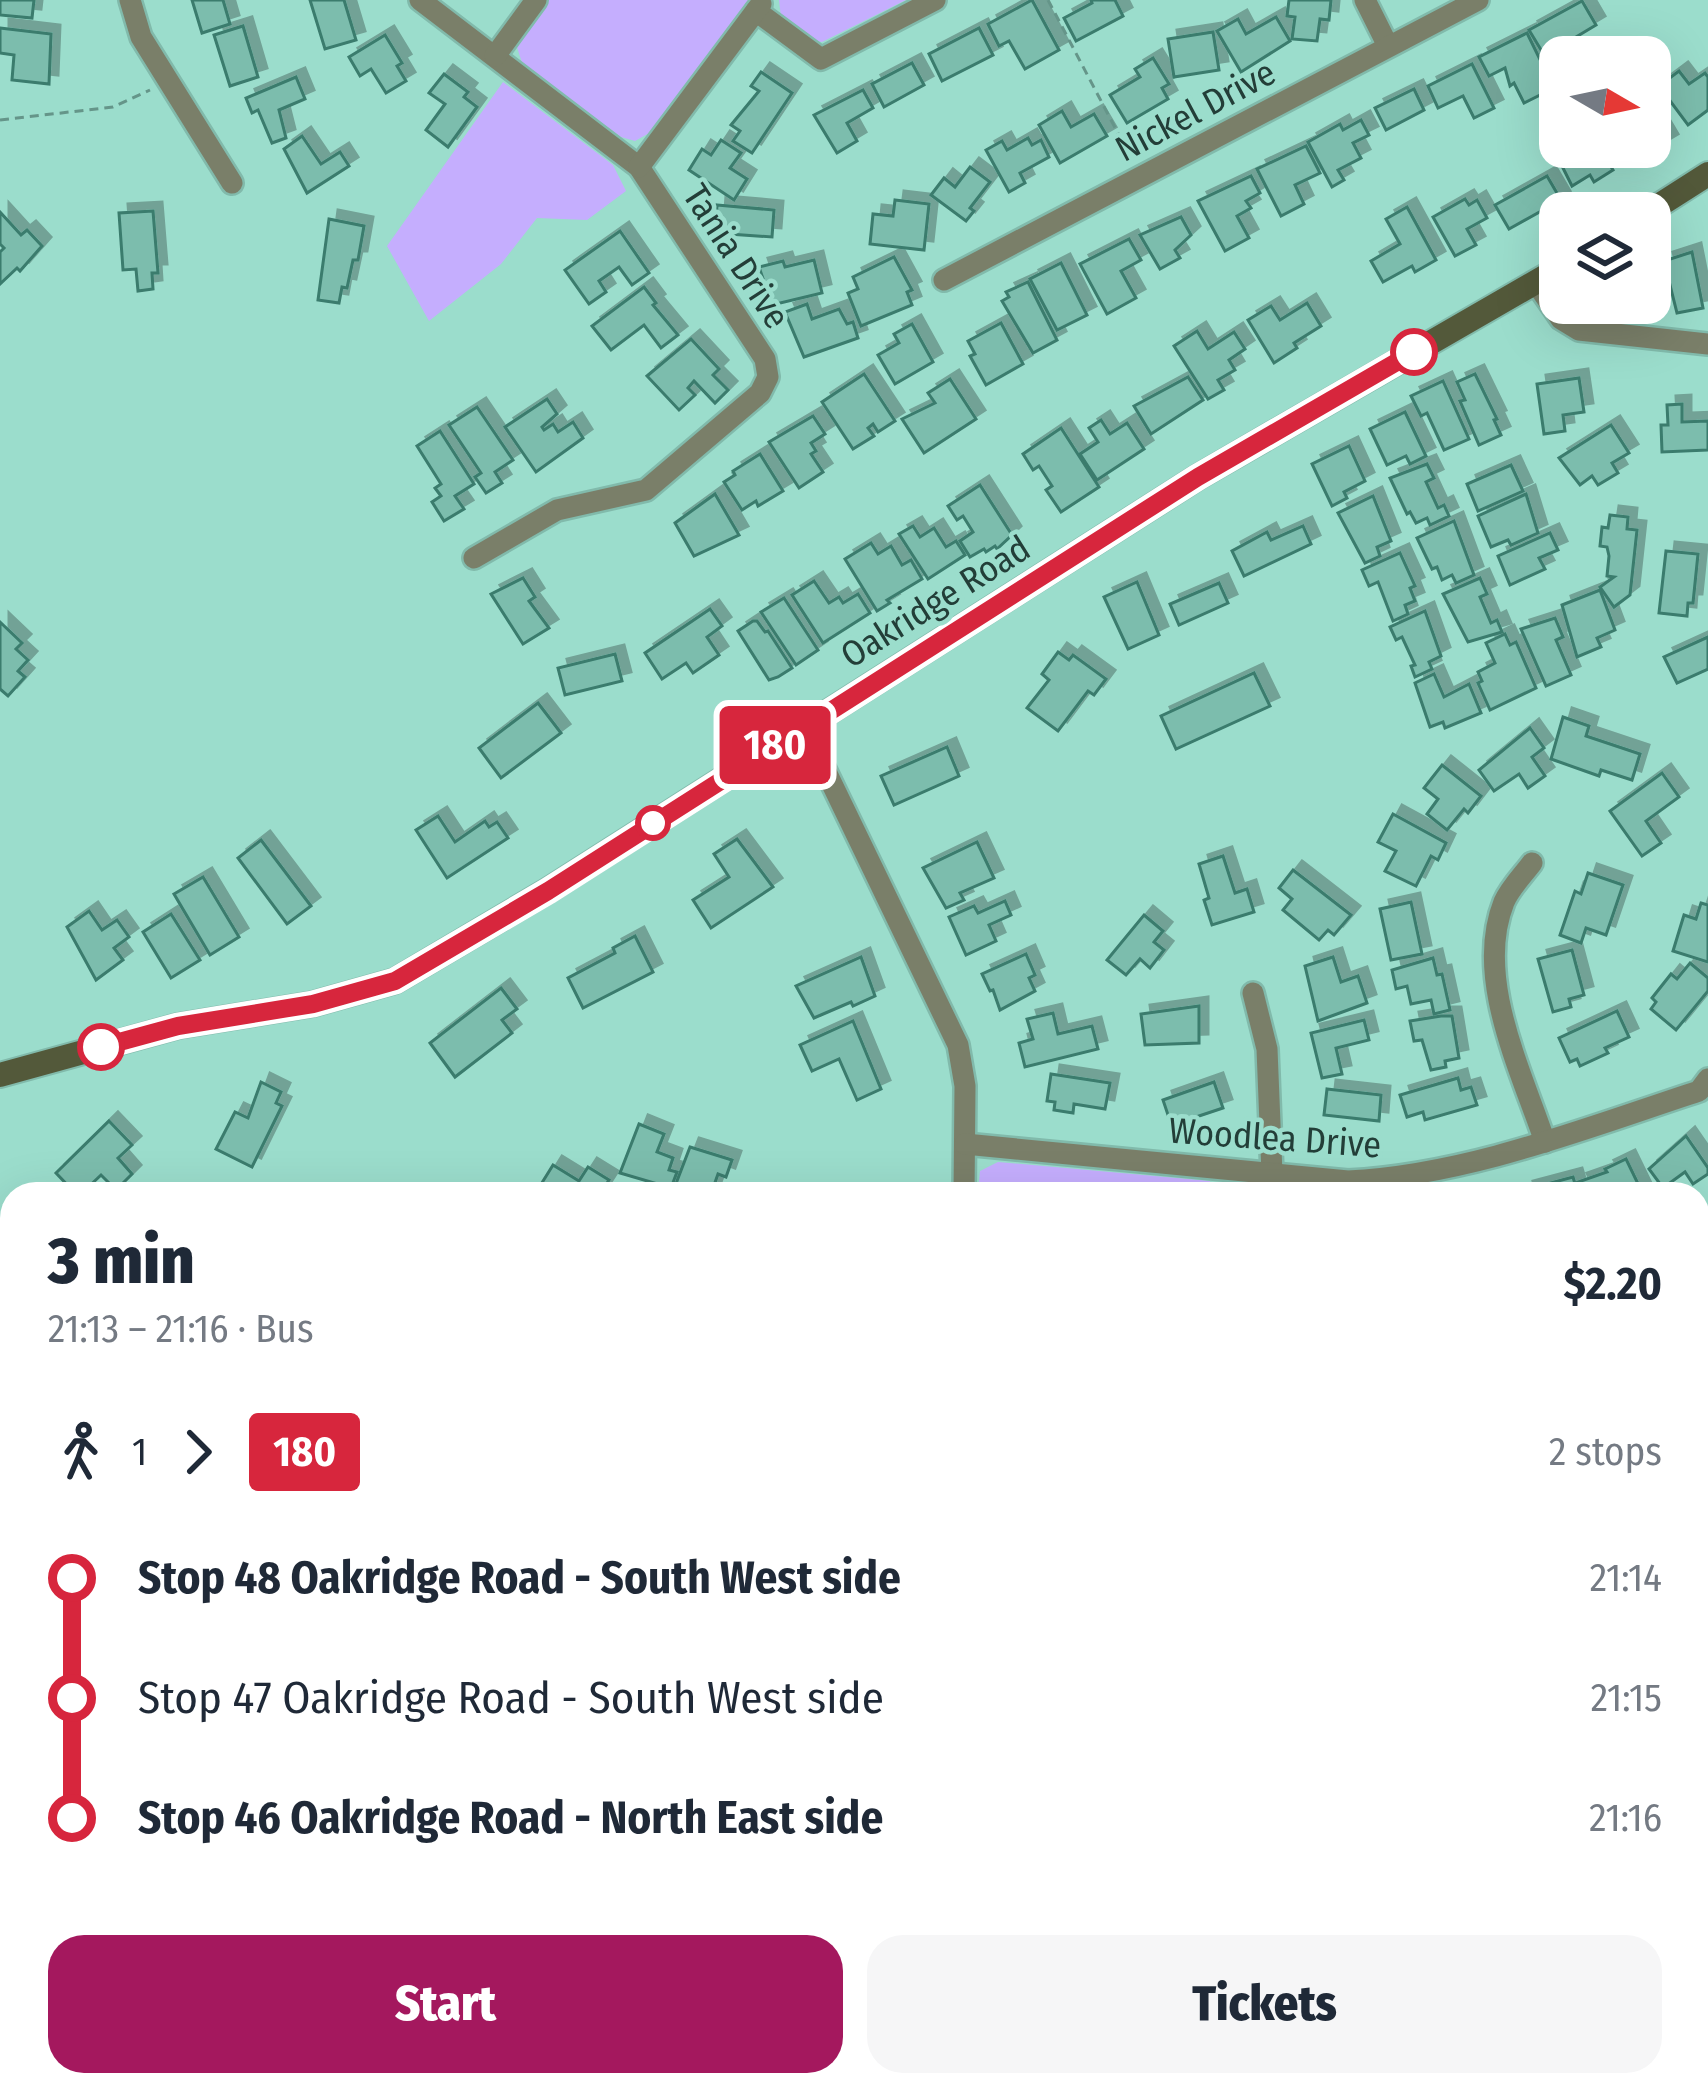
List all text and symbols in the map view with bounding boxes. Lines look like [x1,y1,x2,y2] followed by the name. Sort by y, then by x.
[1539,36,1671,168] north arrow
[1539,36,1671,324] map controls
[1108,50,1283,171] street label: Nickel Drive
[673,176,799,337] street label: Tania Drive
[1539,192,1671,324] button: layers
[1392,330,1436,374] unlabelled marker
[833,526,1038,677] street label: Oakridge Road
[706,706,844,784] line badge: 180
[744,720,806,770] text: 180
[637,807,669,839] unlabelled marker
[79,1025,123,1069] unlabelled marker
[1167,1109,1383,1167] street label: Woodlea Drive
[48,1221,195,1300] text: 3 min
[1563,1257,1662,1311] text: $2.20
[48,1306,314,1352] text: 21:13 – 21:16 · Bus
[48,1419,114,1485] icon: walk
[165,1419,231,1485] icon: forward
[273,1427,336,1477] text: 180
[132,1429,147,1475] text: 1
[1549,1429,1662,1475] text: 2 stops
[138,1551,901,1605] text: Stop 48 Oakridge Road - South West side
[1590,1555,1662,1601] text: 21:14
[138,1671,884,1725] text: Stop 47 Oakridge Road - South West side
[1591,1675,1662,1721] text: 21:15
[138,1791,883,1845] text: Stop 46 Oakridge Road - North East side
[1589,1795,1662,1841] text: 21:16
[48,1935,843,2073] button: Start
[867,1935,1662,2073] button: Tickets

